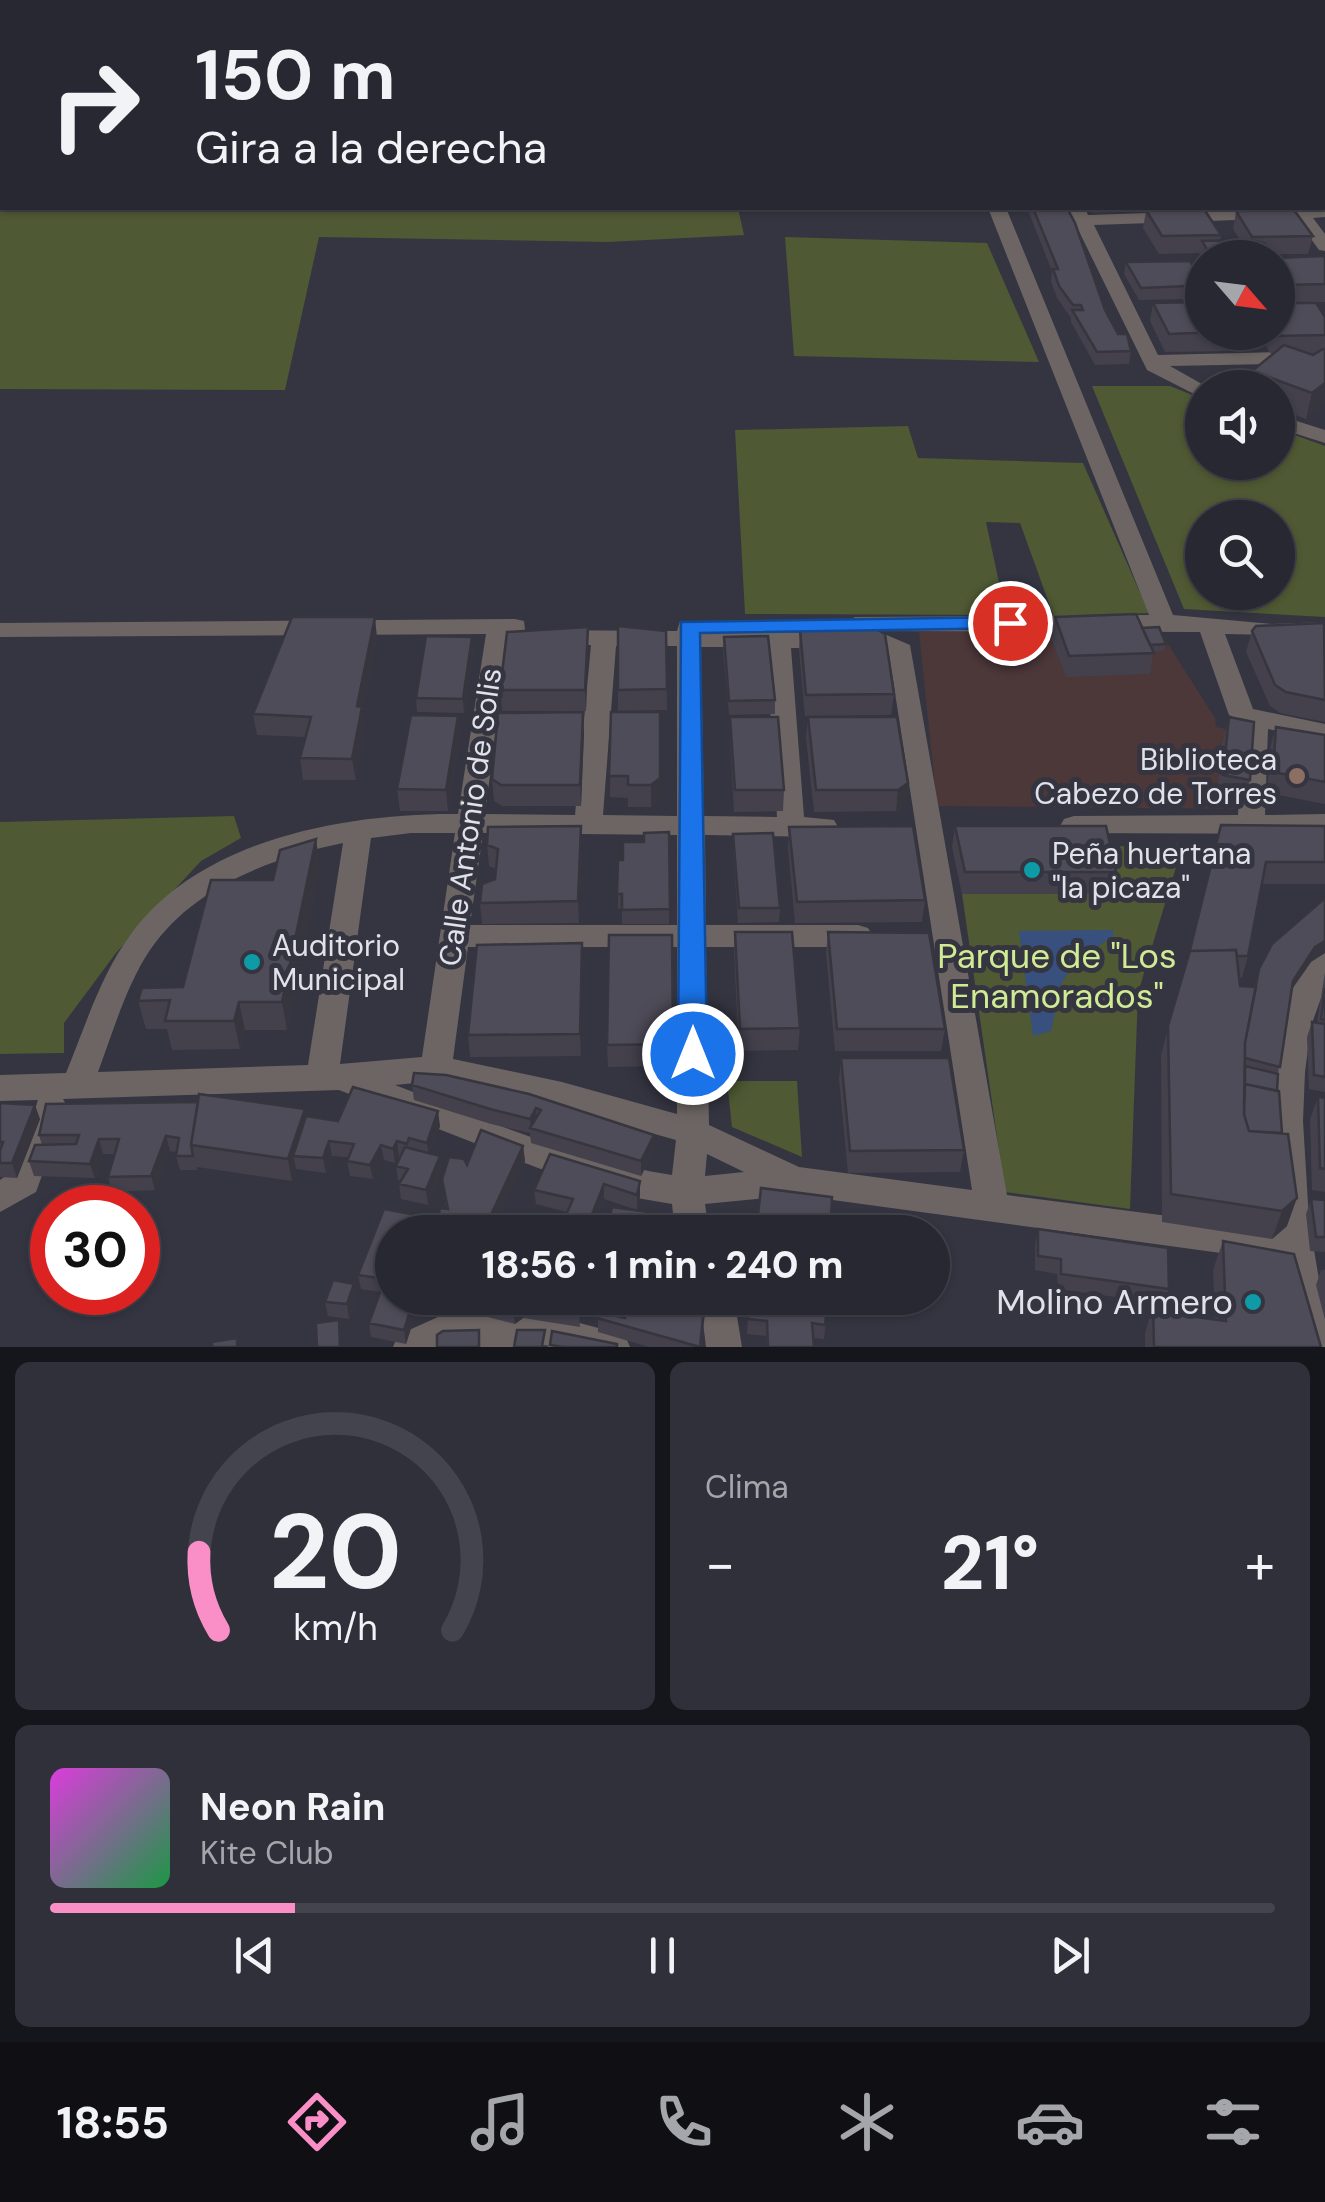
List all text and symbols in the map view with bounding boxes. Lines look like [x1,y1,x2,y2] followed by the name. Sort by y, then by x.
[195,30,396,121] text: 150 m
[30,40,160,170] icon: right
[195,118,547,177] text: Gira a la derecha
[1185,240,1295,350] north arrow
[1185,240,1295,610] map controls
[1185,370,1295,480] button: sound
[1185,500,1295,610] button: search
[968,581,1053,666] pin
[983,596,1038,651] icon: arrive
[430,665,510,969] street label: Calle Antonio de Solis
[1034,740,1277,813] place label: Biblioteca Cabezo de Torres
[1286,765,1308,787] marker: Biblioteca Cabezo de Torres
[1052,834,1251,907] place label: Peña huertana "la picaza"
[1021,859,1043,881] marker: Peña huertana "la picaza"
[272,926,405,999] place label: Auditorio Municipal
[937,933,1177,1019] park label: Parque de "Los Enamorados"
[241,951,263,973] marker: Auditorio Municipal
[641,1002,745,1106] position arrow
[30,1185,160,1315] speed limit sign: 30
[482,1240,843,1290] text: 18:56 · 1 min · 240 m
[996,1279,1233,1325] place label: Molino Armero
[1242,1291,1264,1313] marker: Molino Armero
[705,1466,789,1508] text: Clima
[269,1485,401,1620] text: 20
[941,1515,1039,1612] text: 21°
[705,1528,735,1600] text: −
[1245,1528,1275,1600] text: +
[293,1605,377,1651] text: km/h
[200,1782,385,1832] text: Neon Rain
[200,1832,334,1874] text: Kite Club
[227,1928,282,1983] icon: previous
[635,1928,690,1983] icon: pause
[1043,1928,1098,1983] icon: next
[282,2087,352,2157] icon: directions
[465,2087,535,2157] icon: music
[649,2087,719,2157] icon: phone
[832,2087,902,2157] icon: climate
[1015,2087,1085,2157] icon: car
[1198,2087,1268,2157] icon: filters
[57,2093,169,2152] text: 18:55

